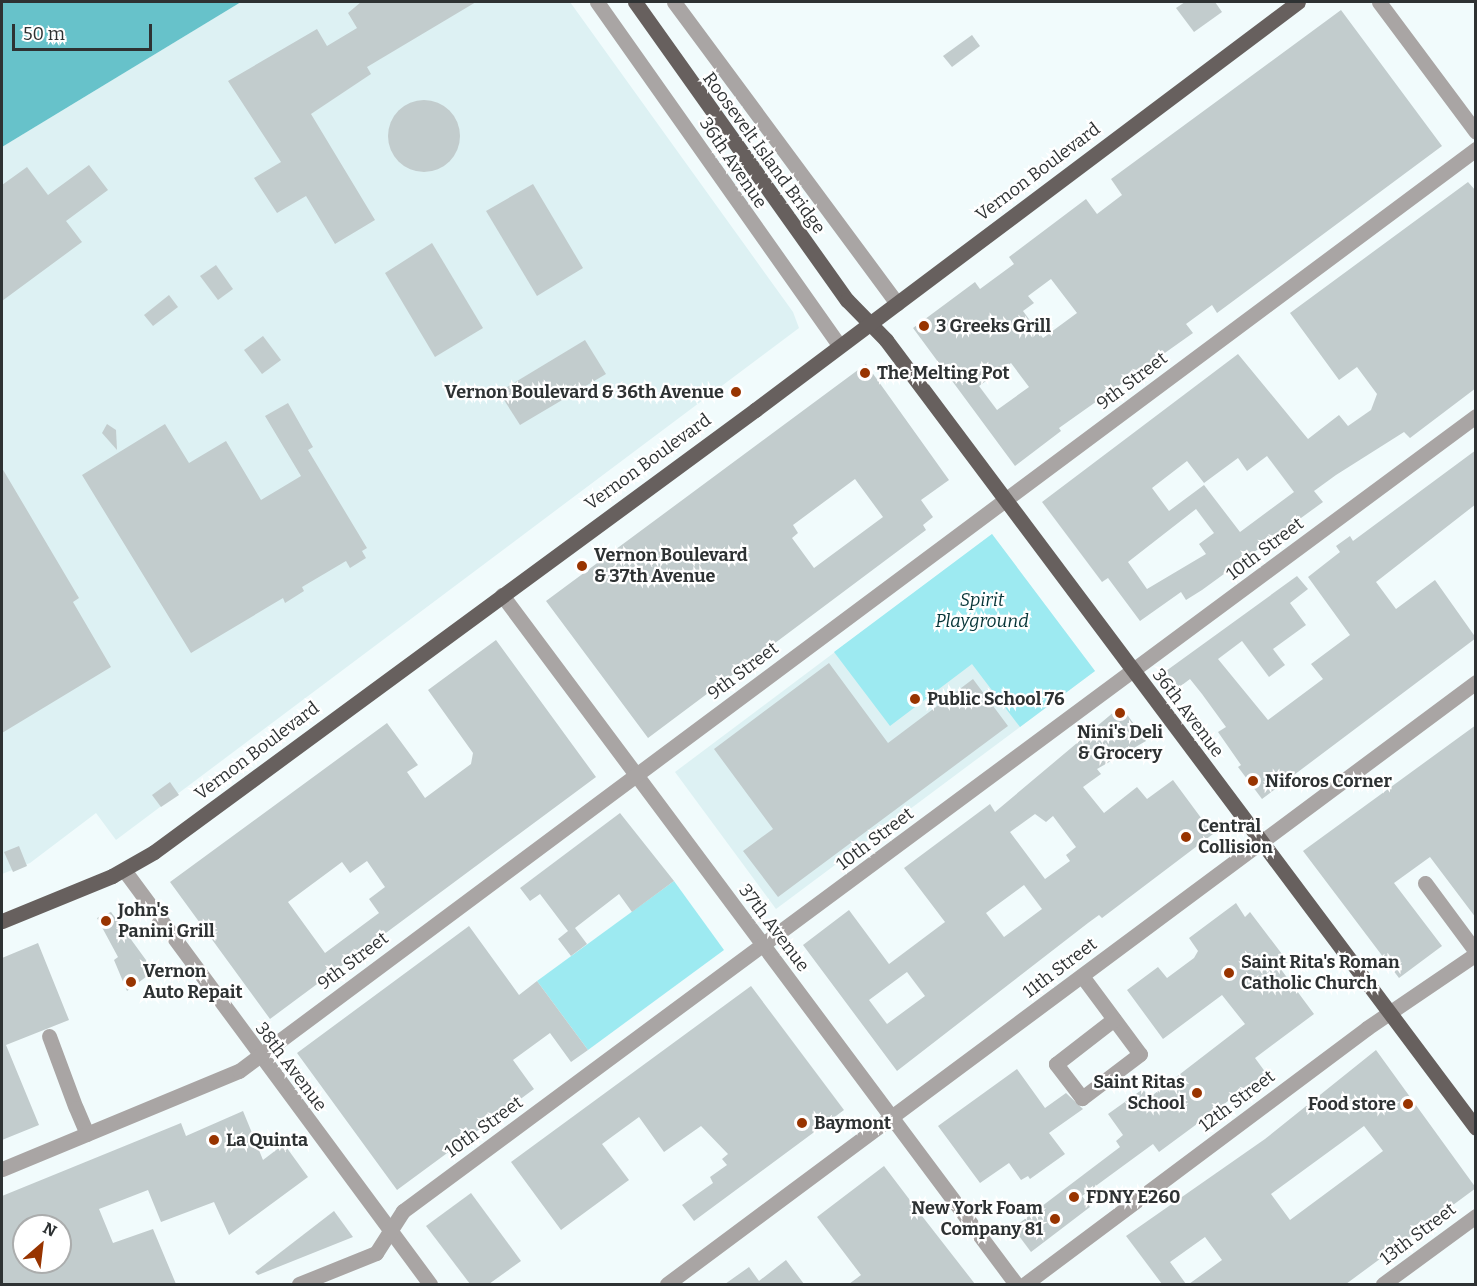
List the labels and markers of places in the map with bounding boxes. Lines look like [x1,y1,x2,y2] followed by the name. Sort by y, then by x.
[936,315,1051,337] place label: 3 Greeks Grill
[917,319,931,333] marker: 3 Greeks Grill
[877,362,1010,384] place label: The Melting Pot
[858,366,872,380] marker: The Melting Pot
[445,381,724,403] place label: Vernon Boulevard & 36th Avenue
[729,385,743,399] marker: Vernon Boulevard & 36th Avenue
[594,545,748,588] place label: Vernon Boulevard & 37th Avenue
[575,559,589,573] marker: Vernon Boulevard & 37th Avenue
[927,688,1065,710] place label: Public School 76
[908,692,922,706] marker: Public School 76
[1113,706,1127,720] marker: Nini's Deli & Grocery
[1077,722,1163,764] place label: Nini's Deli & Grocery
[1265,770,1392,792] place label: Niforos Corner
[1246,774,1260,788] marker: Niforos Corner
[1198,816,1273,858] place label: Central Collision
[1179,830,1193,844] marker: Central Collision
[118,900,215,942] place label: John's Panini Grill
[99,914,113,928] marker: John's Panini Grill
[1241,952,1400,994] place label: Saint Rita's Roman Catholic Church
[143,961,243,1004] place label: Vernon Auto Repait
[1222,966,1236,980] marker: Saint Rita's Roman Catholic Church
[124,975,138,989] marker: Vernon Auto Repait
[1093,1072,1185,1114] place label: Saint Ritas School
[1190,1086,1204,1100] marker: Saint Ritas School
[1308,1093,1396,1115] place label: Food store
[1401,1097,1415,1111] marker: Food store
[814,1112,891,1134] place label: Baymont
[795,1116,809,1130] marker: Baymont
[226,1129,308,1151] place label: La Quinta
[207,1133,221,1147] marker: La Quinta
[1086,1186,1180,1208] place label: FDNY E260
[1067,1190,1081,1204] marker: FDNY E260
[911,1198,1043,1240] place label: New York Foam Company 81
[1048,1212,1062,1226] marker: New York Foam Company 81

